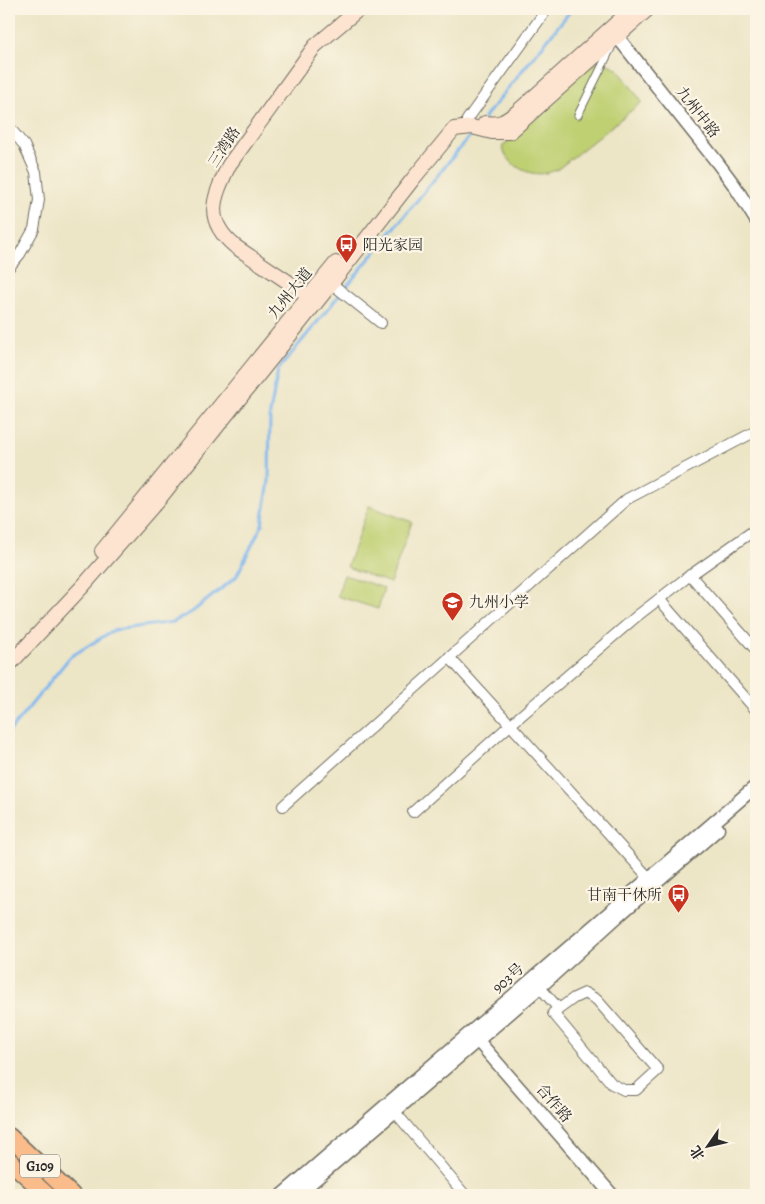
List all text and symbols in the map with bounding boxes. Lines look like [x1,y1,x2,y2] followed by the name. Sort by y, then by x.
[672,82,724,142] street label: 九州中路
[203,123,245,171] street label: 三湾路
[335,233,359,264] bus stop icon: 阳光家园
[363,235,423,255] place label: 阳光家园
[263,263,317,323] street label: 九州大道
[441,590,465,621] school or university icon: 九州小学
[469,592,529,612] place label: 九州小学
[666,883,690,914] bus stop icon: 甘南干休所
[587,885,662,905] place label: 甘南干休所
[488,959,528,997] street label: 903号
[532,1079,576,1127] street label: 合作路
[682,1122,732,1172] north arrow
[686,1142,709,1164] text: 北
[20,1154,60,1178] road number: G109

